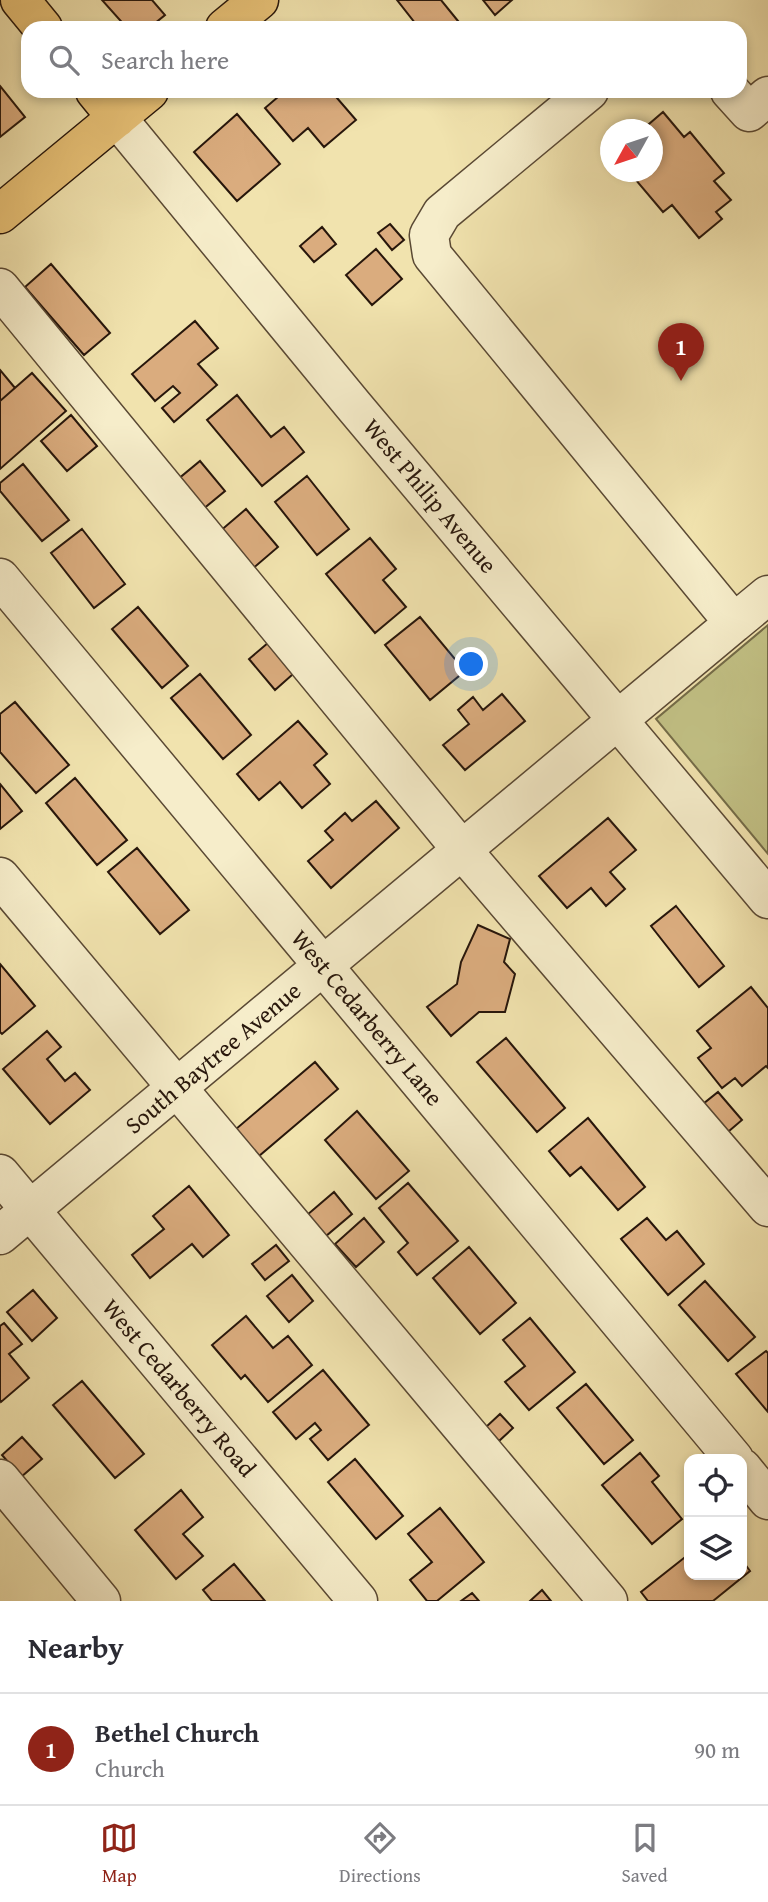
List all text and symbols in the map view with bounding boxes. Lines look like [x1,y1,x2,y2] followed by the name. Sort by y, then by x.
[21,21,747,98] search box
[101,40,229,79] text: Search here
[45,41,83,79] icon: search
[600,119,663,182] north arrow
[658,323,704,381] pin: 1
[355,411,506,581] street label: West Philip Avenue
[454,647,488,681] your location
[283,922,452,1114] street label: West Cedarberry Lane
[117,973,308,1142] street label: South Baytree Avenue
[94,1291,265,1485] street label: West Cedarberry Road
[684,1454,747,1580] map controls
[684,1454,747,1517] button: locate
[684,1517,747,1580] button: layers
[28,1625,124,1669] text: Nearby
[95,1713,259,1752] text: Bethel Church
[45,1733,57,1766] text: 1
[694,1733,740,1766] text: 90 m
[95,1752,165,1785] text: Church
[100,1819,138,1889] tab: Map
[339,1819,421,1889] tab: Directions
[622,1819,668,1889] tab: Saved

